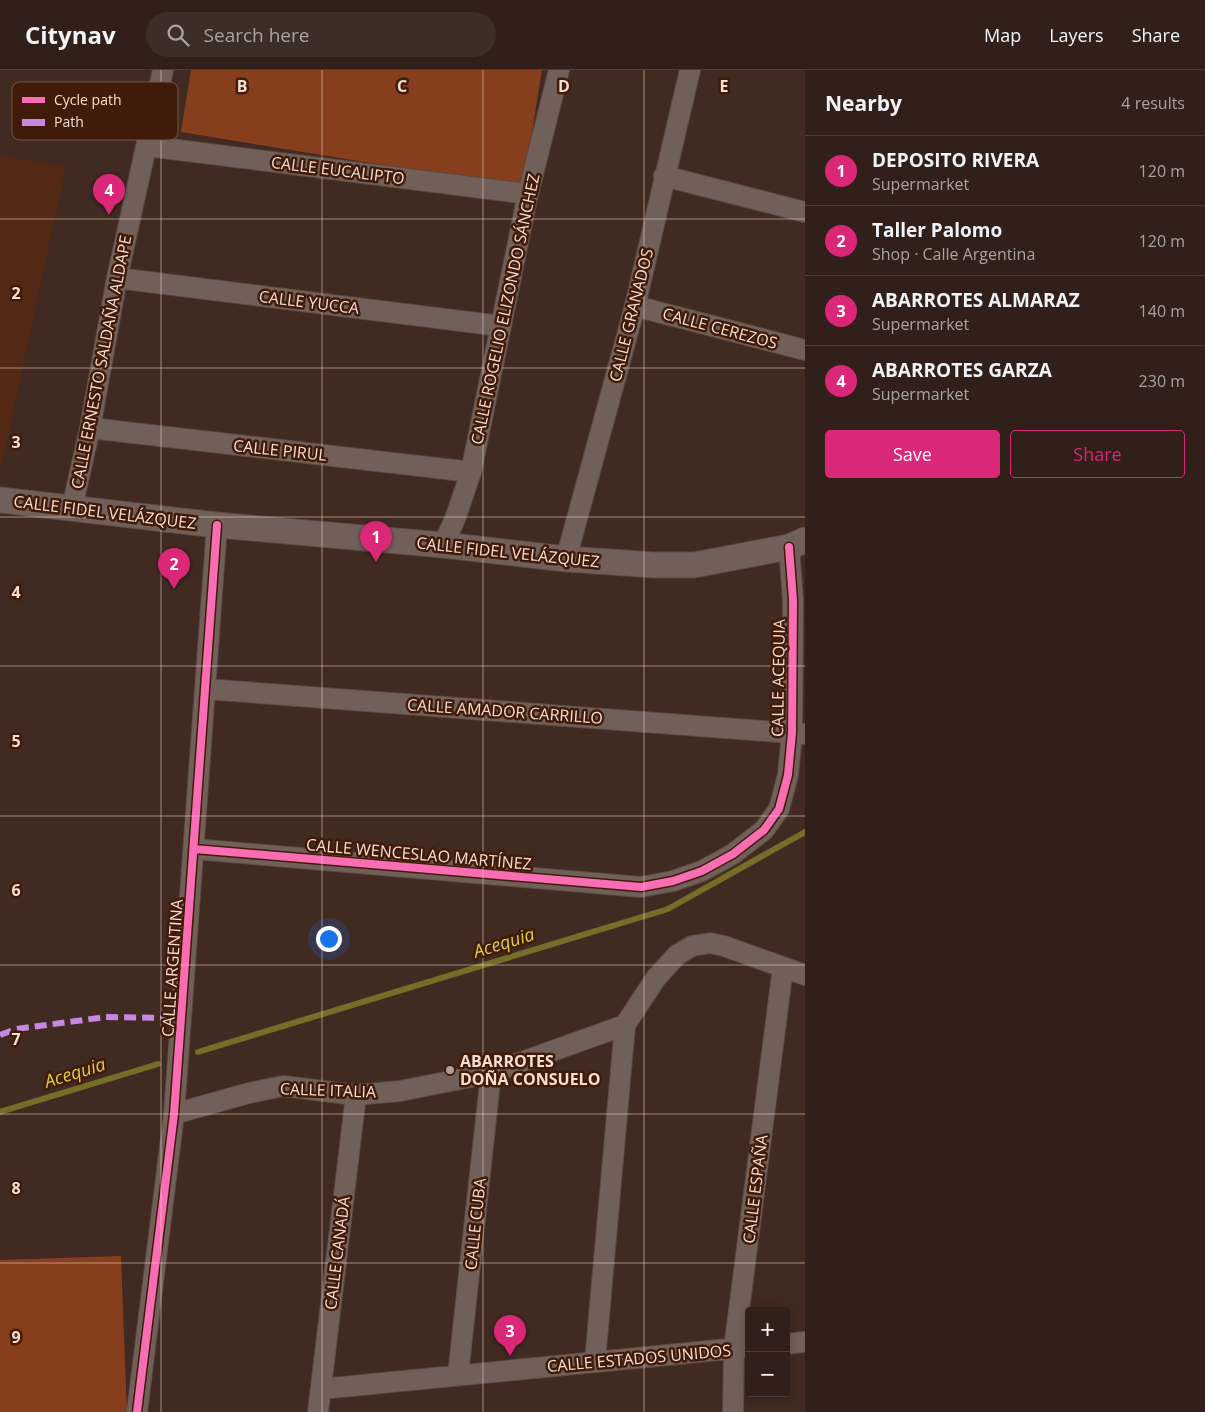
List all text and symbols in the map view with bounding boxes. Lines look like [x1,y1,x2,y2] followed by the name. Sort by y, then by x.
[146,12,496,57] search box
[25,18,116,51] text: Citynav
[164,21,192,49] icon: search
[204,22,309,48] text: Search here
[984,23,1021,47] text: Map
[1049,23,1104,47] text: Layers
[1132,23,1180,47] text: Share
[237,75,247,97] text: B
[397,75,407,97] text: C
[558,75,570,97] text: D
[720,75,729,97] text: E
[12,82,178,140] legend
[825,89,902,117] text: Nearby
[54,90,122,109] text: Cycle path
[1121,92,1185,114] text: 4 results
[54,112,84,131] text: Path
[872,147,1039,173] text: DEPOSITO RIVERA
[270,151,406,189] street label: CALLE EUCALIPTO
[836,160,846,182] text: 1
[1139,160,1185,182] text: 120 m
[465,171,545,447] street label: CALLE ROGELIO ELIZONDO SÁNCHEZ
[872,173,969,195] text: Supermarket
[93,174,125,215] pin: 4
[872,217,1002,243] text: Taller Palomo
[836,230,846,252] text: 2
[1139,230,1185,252] text: 120 m
[66,233,136,491] street label: CALLE ERNESTO SALDAÑA ALDAPE
[872,243,1035,265] text: Shop · Calle Argentina
[604,246,658,384] street label: CALLE GRANADOS
[11,282,21,304] text: 2
[258,285,361,319] street label: CALLE YUCCA
[872,287,1080,313] text: ABARROTES ALMARAZ
[836,300,846,322] text: 3
[1139,300,1185,322] text: 140 m
[660,302,780,354] street label: CALLE CEREZOS
[872,313,969,335] text: Supermarket
[872,357,1052,383] text: ABARROTES GARZA
[836,370,846,392] text: 4
[1139,370,1185,392] text: 230 m
[872,383,969,405] text: Supermarket
[825,430,1000,478] button: Save
[1010,430,1185,478] button: Share
[11,431,21,453] text: 3
[232,434,328,466] street label: CALLE PIRUL
[12,490,198,534] street label: CALLE FIDEL VELÁZQUEZ
[360,521,392,562] pin: 1
[415,531,601,573] street label: CALLE FIDEL VELÁZQUEZ
[158,548,190,589] pin: 2
[11,581,21,603] text: 4
[766,618,790,737] street label: CALLE ACEQUIA
[406,693,604,729] street label: CALLE AMADOR CARRILLO
[11,730,21,752] text: 5
[305,833,533,875] street label: CALLE WENCESLAO MARTÍNEZ
[11,879,21,901] text: 6
[156,898,188,1038] street label: CALLE ARGENTINA
[468,921,537,963] water label: Acequia
[316,926,342,952] your location
[11,1028,21,1050] text: 7
[460,1050,600,1090] place label: ABARROTES DOÑA CONSUELO
[39,1051,108,1093] water label: Acequia
[444,1064,456,1076] marker: ABARROTES DOÑA CONSUELO
[280,1077,377,1103] street label: CALLE ITALIA
[737,1132,773,1245] street label: CALLE ESPAÑA
[459,1176,491,1271] street label: CALLE CUBA
[11,1177,21,1199] text: 8
[319,1194,355,1311] street label: CALLE CANADÁ
[745,1307,790,1397] map controls
[745,1307,790,1352] button: +
[494,1315,526,1356] pin: 3
[11,1326,21,1348] text: 9
[546,1339,732,1377] street label: CALLE ESTADOS UNIDOS
[745,1352,790,1397] button: −

